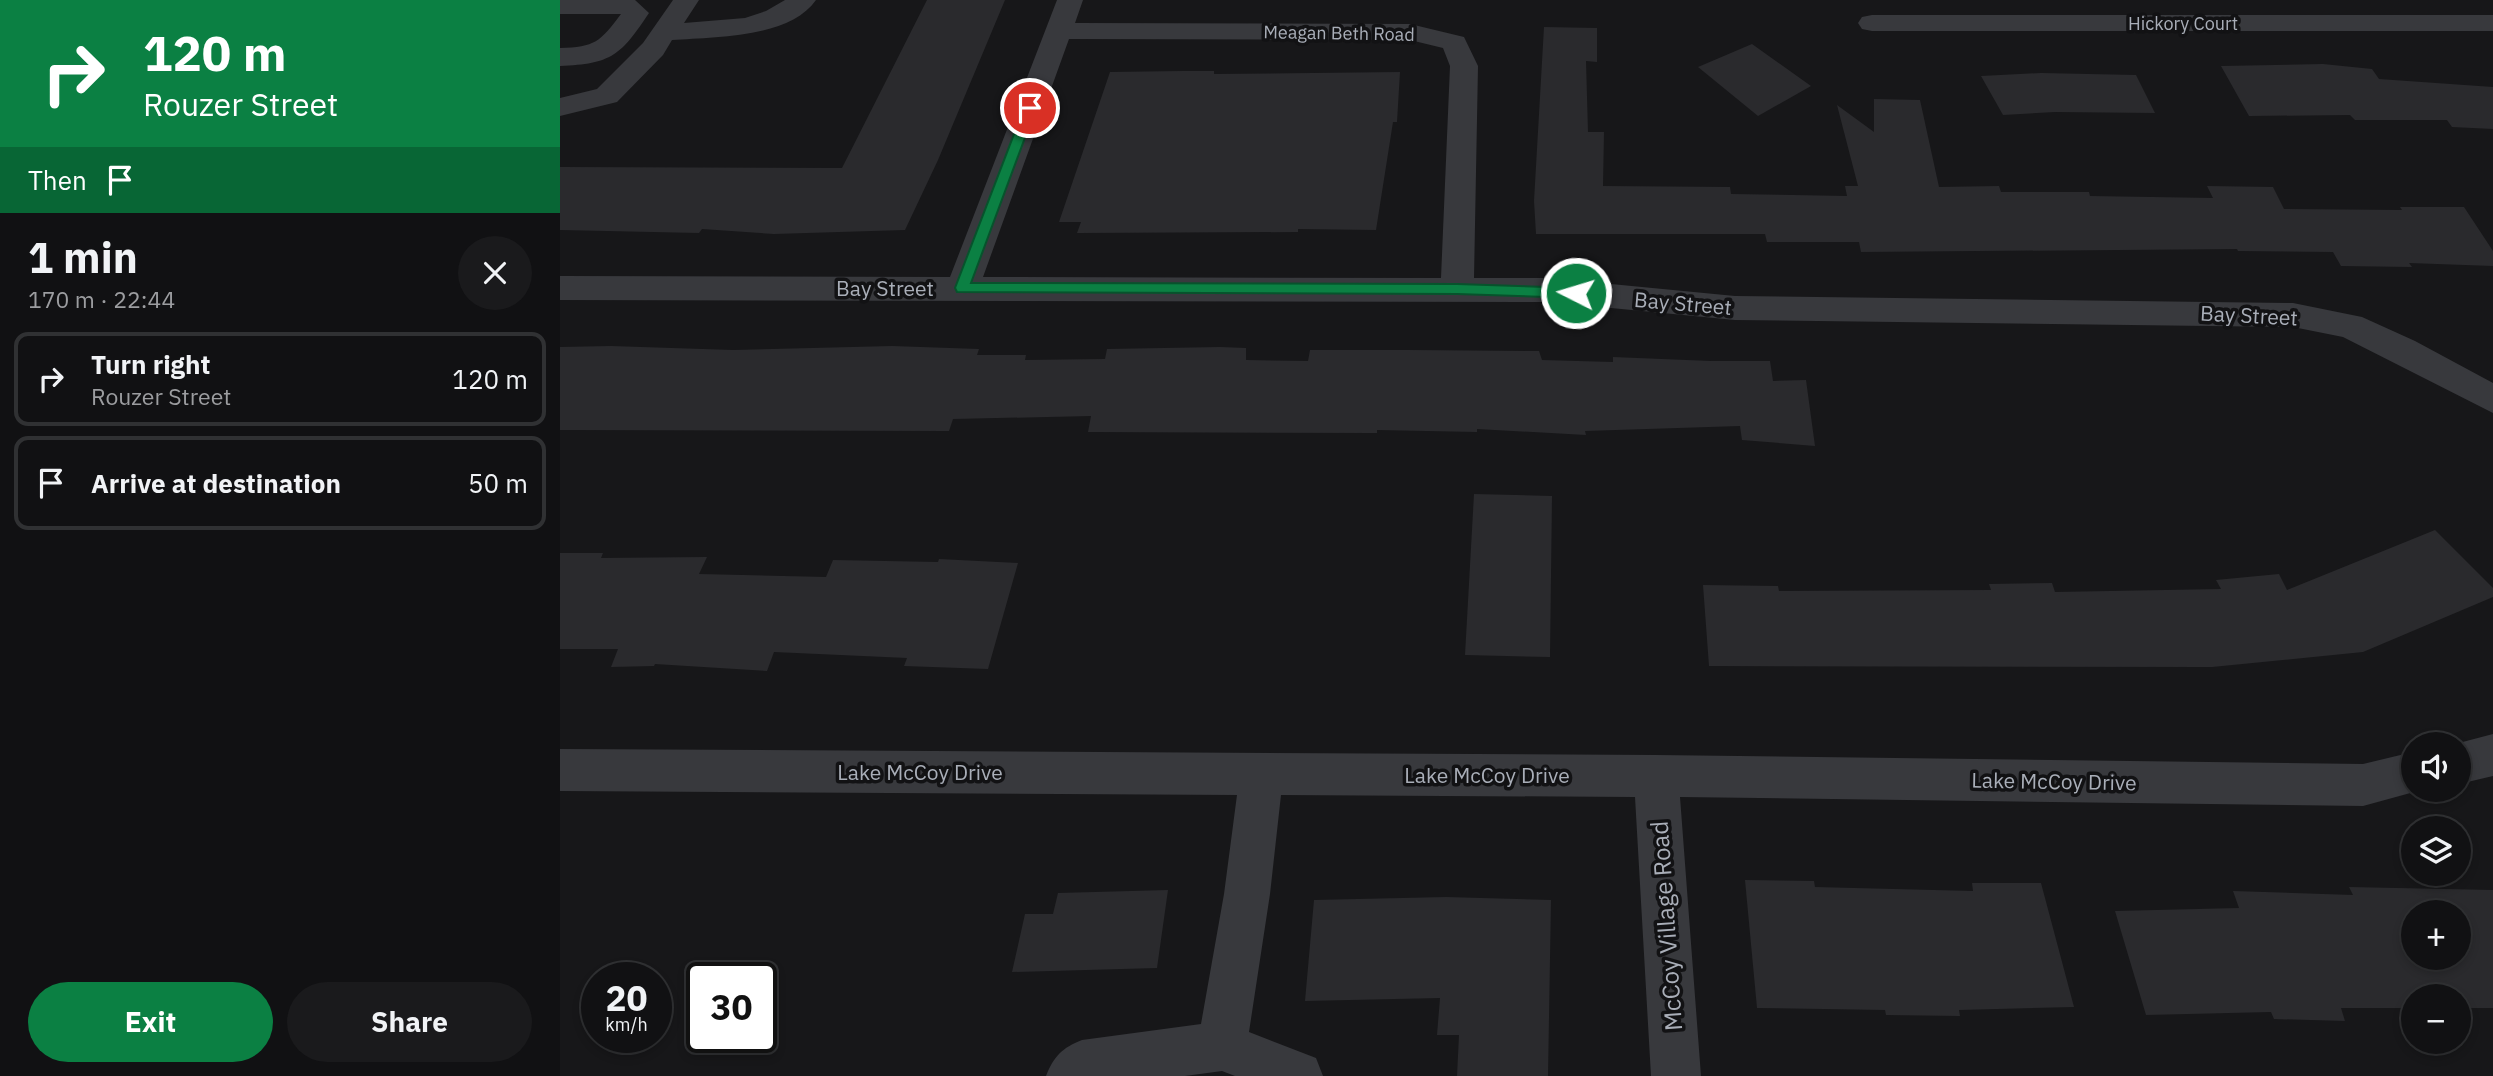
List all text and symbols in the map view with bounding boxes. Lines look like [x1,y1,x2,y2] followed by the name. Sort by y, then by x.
[2128,12,2238,35] street label: Hickory Court
[1263,20,1415,46] street label: Meagan Beth Road
[143,21,287,84] text: 120 m
[28,28,119,119] icon: right
[1000,78,1060,138] pin
[143,83,338,125] text: Rouzer Street
[1011,89,1049,127] icon: arrive
[101,161,139,199] icon: arrive
[28,163,87,197] text: Then
[28,230,138,285] text: 1 min
[458,236,532,310] button: close
[1539,256,1613,330] position arrow
[836,274,934,302] street label: Bay Street
[28,284,175,314] text: 170 m · 22:44
[1633,285,1733,321] street label: Bay Street
[2199,298,2299,332] street label: Bay Street
[91,347,210,381] text: Turn right
[32,360,70,398] icon: right
[452,362,528,396] text: 120 m
[91,381,231,411] text: Rouzer Street
[32,464,70,502] icon: arrive
[91,466,341,500] text: Arrive at destination
[468,466,528,500] text: 50 m
[2401,732,2471,1054] map controls
[2401,732,2471,802] button: sound
[837,758,1003,786] street label: Lake McCoy Drive
[1404,761,1570,789] street label: Lake McCoy Drive
[1971,766,2137,796] street label: Lake McCoy Drive
[2401,816,2471,886] button: layers
[1643,820,1689,1032] street label: McCoy Village Road
[2401,900,2471,970] button: +
[686,962,777,1053] speed limit sign: 30
[605,975,648,1021] text: 20
[28,982,273,1062] button: Exit
[287,982,532,1062] button: Share
[2401,984,2471,1054] button: −
[605,1013,648,1036] text: km/h

